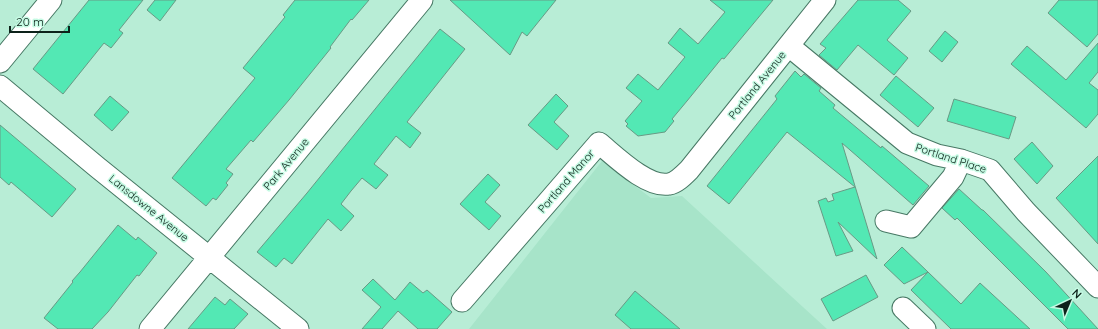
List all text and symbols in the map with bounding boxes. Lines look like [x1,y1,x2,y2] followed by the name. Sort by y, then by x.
[10,8,69,34] scale bar
[16,14,44,29] text: 20 m
[725,48,789,122] street label: Portland Avenue
[260,135,312,193] street label: Park Avenue
[914,140,988,176] street label: Portland Place
[535,146,598,216] street label: Portland Manor
[106,171,192,245] street label: Lansdowne Avenue
[1050,281,1090,321] north arrow
[1069,286,1085,302] text: N

